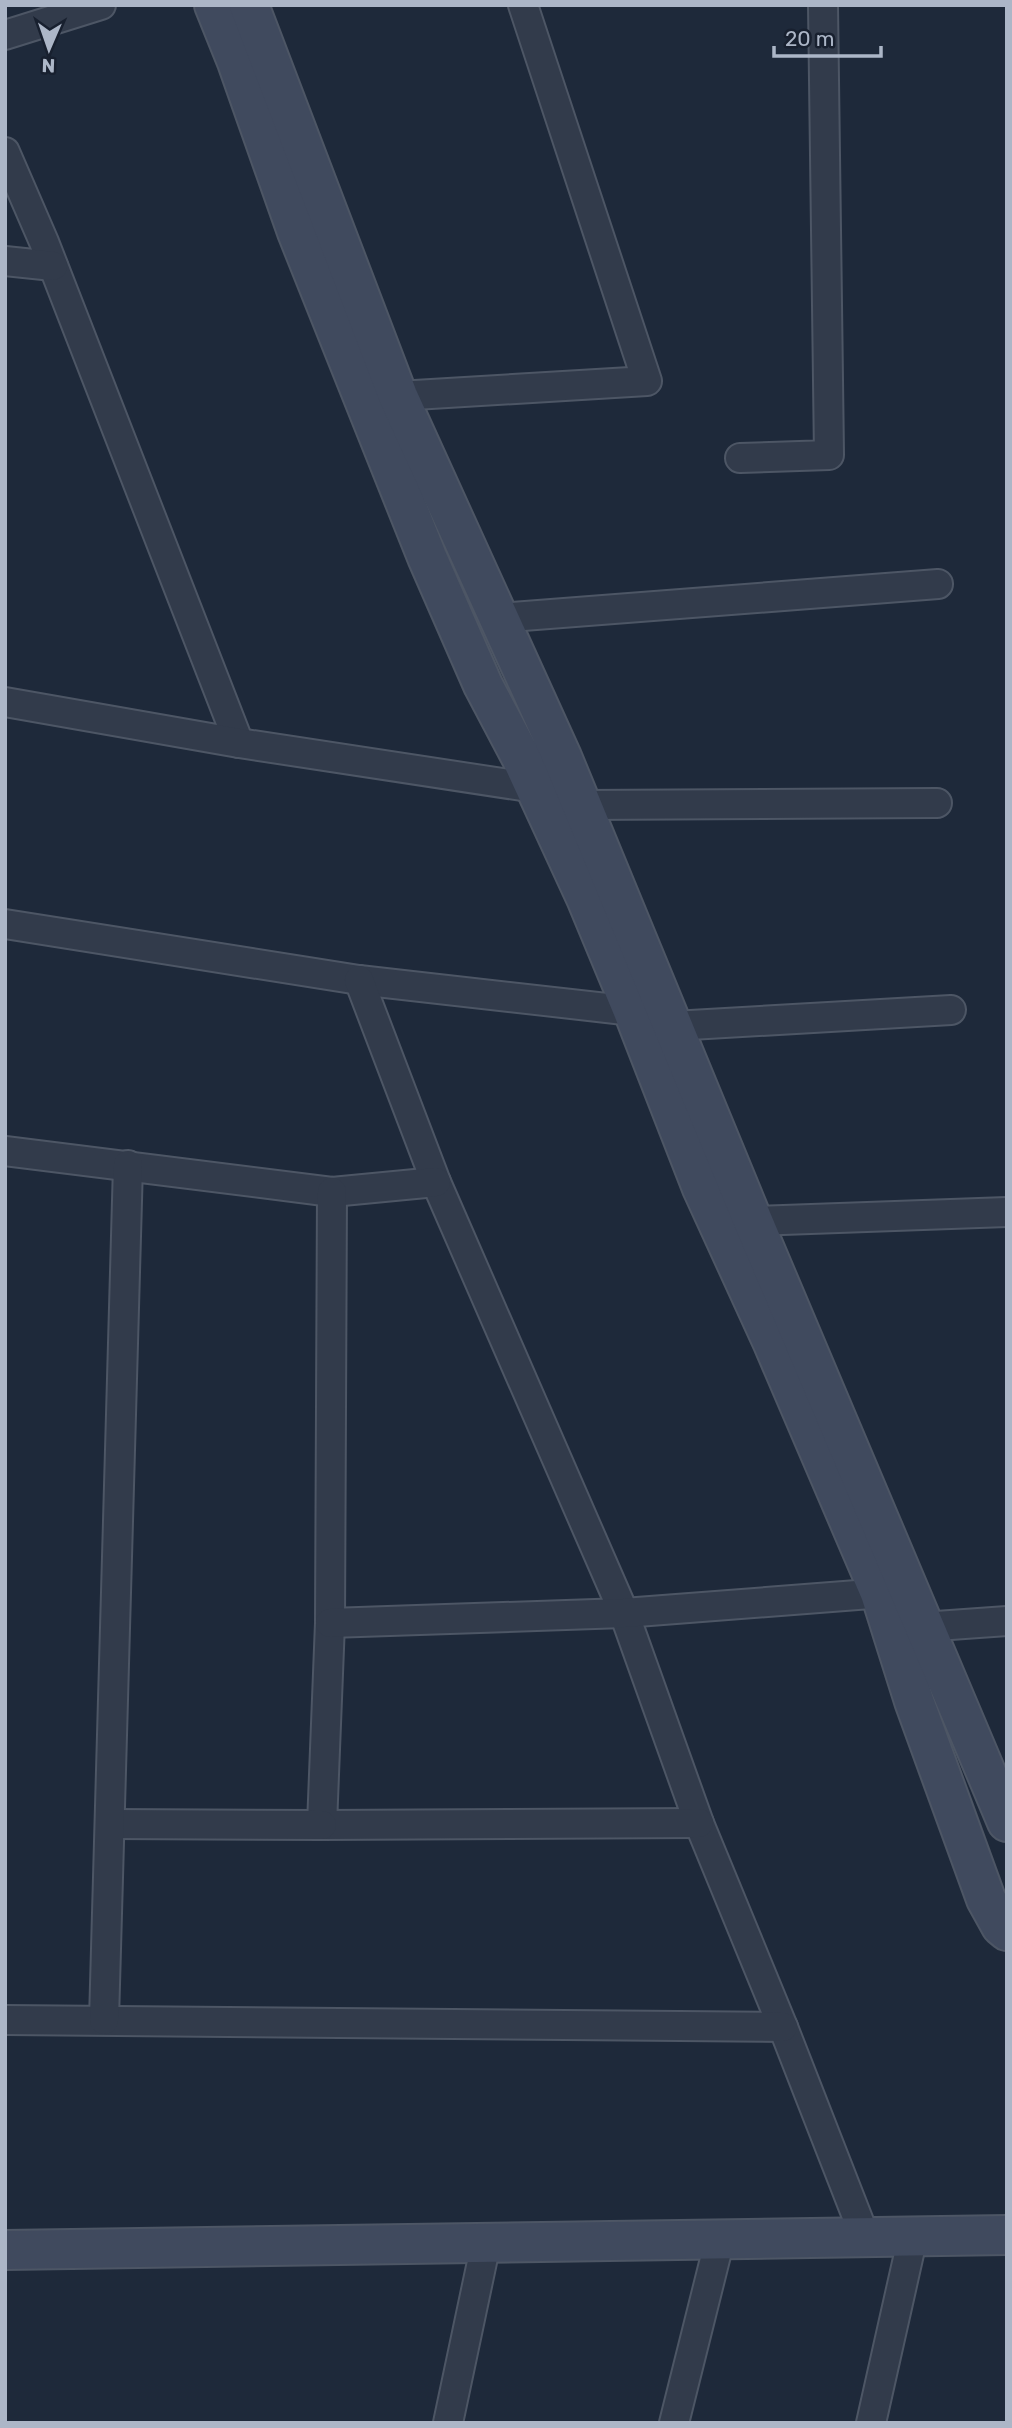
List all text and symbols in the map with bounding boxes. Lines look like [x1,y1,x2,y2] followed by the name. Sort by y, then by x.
[14,14,84,84] north arrow
[774,14,881,58] scale bar
[785,26,834,51] text: 20 m
[41,54,56,77] text: N

